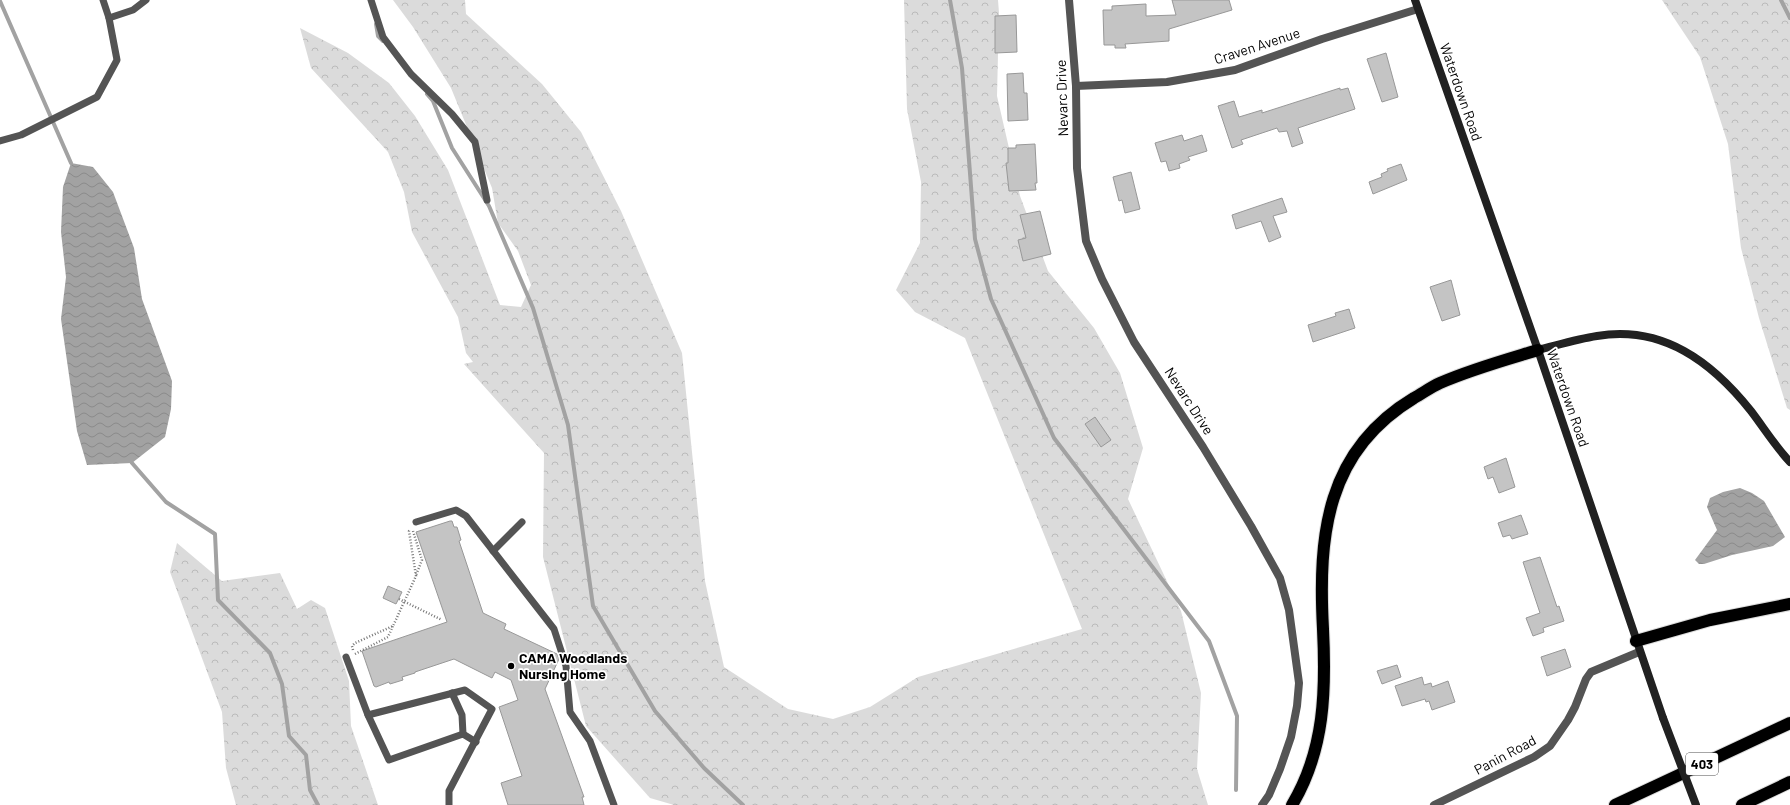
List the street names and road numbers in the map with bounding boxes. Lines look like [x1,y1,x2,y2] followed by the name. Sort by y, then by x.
[1212,24,1302,67] street label: Craven Avenue
[1437,41,1486,143] street label: Waterdown Road
[1052,59,1071,137] street label: Nevarc Drive
[1544,347,1593,449] street label: Waterdown Road
[1161,364,1217,438] street label: Nevarc Drive
[1471,731,1539,778] street label: Panin Road
[1686,753,1718,775] road number: 403

